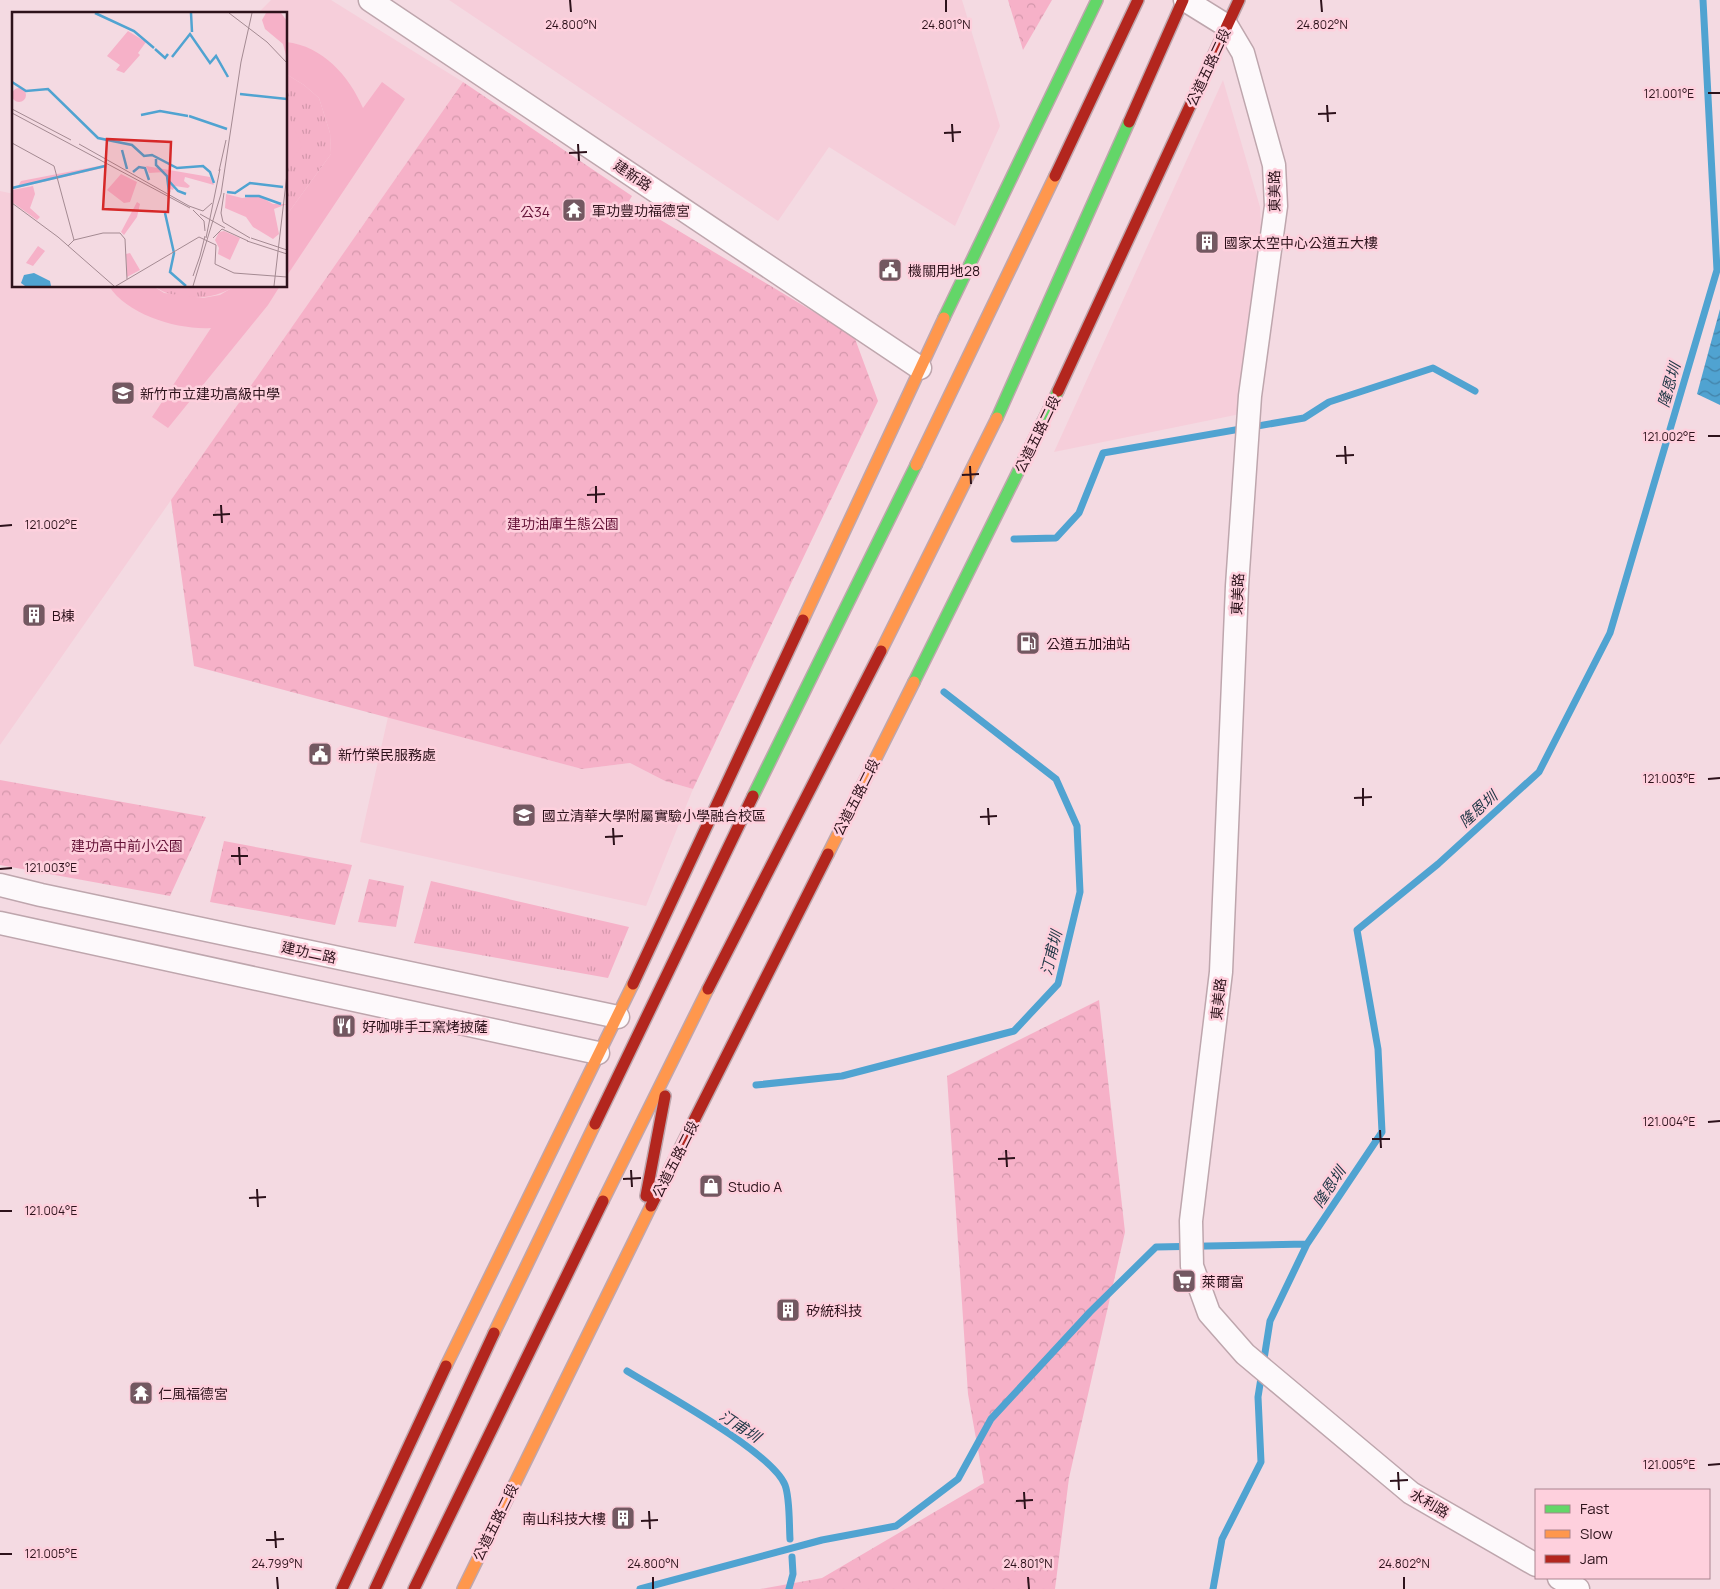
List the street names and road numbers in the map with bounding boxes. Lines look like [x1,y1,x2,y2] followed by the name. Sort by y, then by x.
[1182,25,1234,109] street label: 公道五路二段
[610,155,656,195] street label: 建新路
[1264,170,1284,212] street label: 東美路
[1010,392,1064,476] street label: 公道五路二段
[1226,573,1248,615] street label: 東美路
[828,755,884,839] street label: 公道五路二段
[280,937,338,967] street label: 建功二路
[1206,977,1230,1021] street label: 東美路
[647,1117,703,1201] street label: 公道五路二段
[468,1480,522,1564] street label: 公道五路二段
[1407,1484,1453,1522] street label: 水利路

